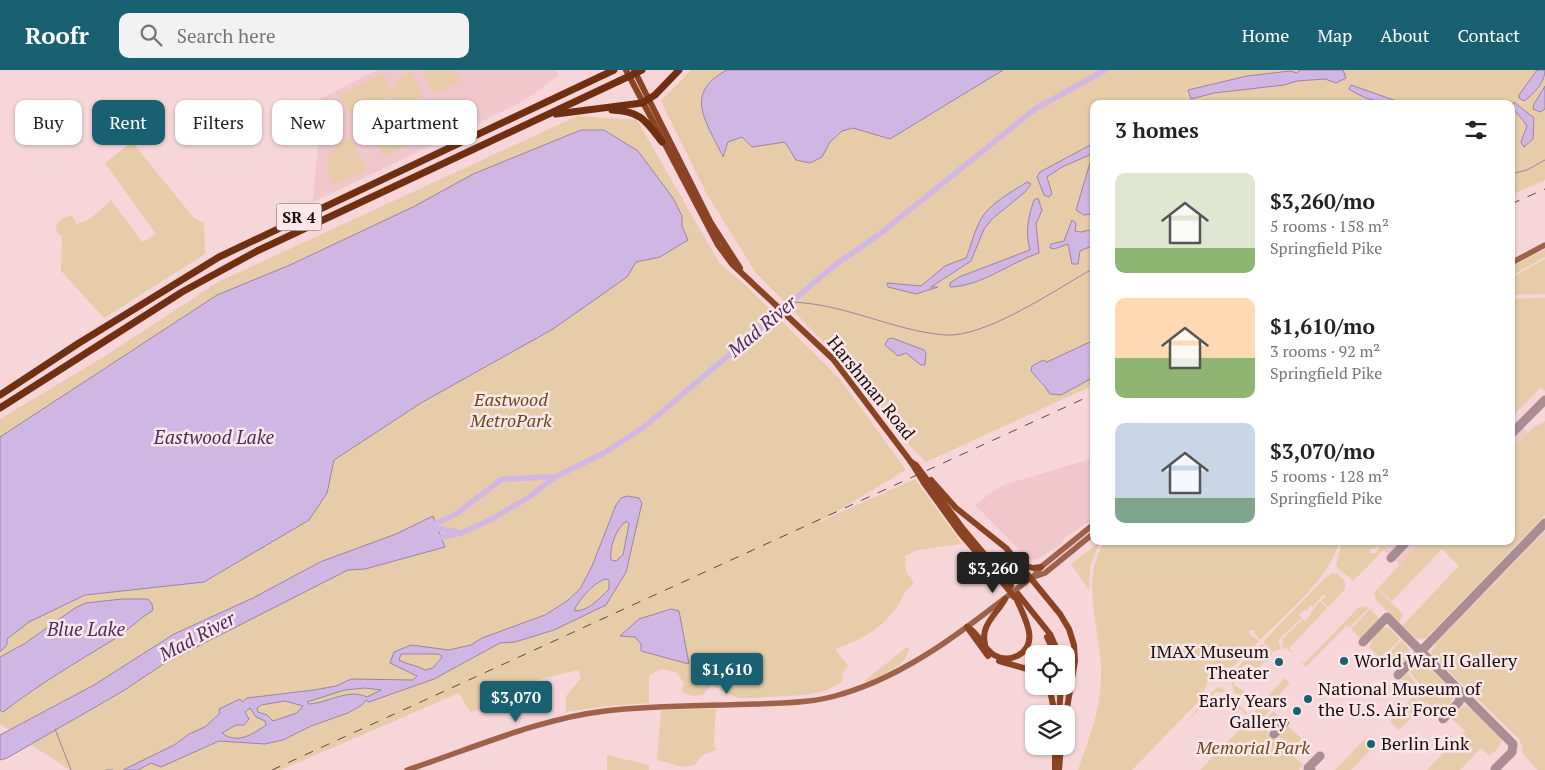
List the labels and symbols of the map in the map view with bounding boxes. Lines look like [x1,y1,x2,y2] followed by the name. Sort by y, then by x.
[276,204,322,230] road number: SR 4
[721,289,802,362] water label: Mad River
[822,330,921,444] street label: Harshman Road
[469,387,552,432] park label: Eastwood MetroPark
[153,424,275,449] water label: Eastwood Lake
[952,552,1034,594] pin: $3,260
[154,605,240,666] water label: Mad River
[46,616,125,641] water label: Blue Lake
[1150,639,1269,684] place label: IMAX Museum Theater
[1354,648,1518,672] place label: World War II Gallery
[686,652,768,695] pin: $1,610
[1338,655,1350,667] marker: World War II Gallery
[1273,656,1285,668] marker: IMAX Museum Theater
[1318,676,1483,721] place label: National Museum of the U.S. Air Force
[475,680,557,723] pin: $3,070
[1199,688,1288,733] place label: Early Years Gallery
[1302,693,1314,705] marker: National Museum of the U.S. Air Force
[1291,705,1303,717] marker: Early Years Gallery
[1381,731,1470,755] place label: Berlin Link
[1195,735,1310,759] park label: Memorial Park
[1365,738,1377,750] marker: Berlin Link

